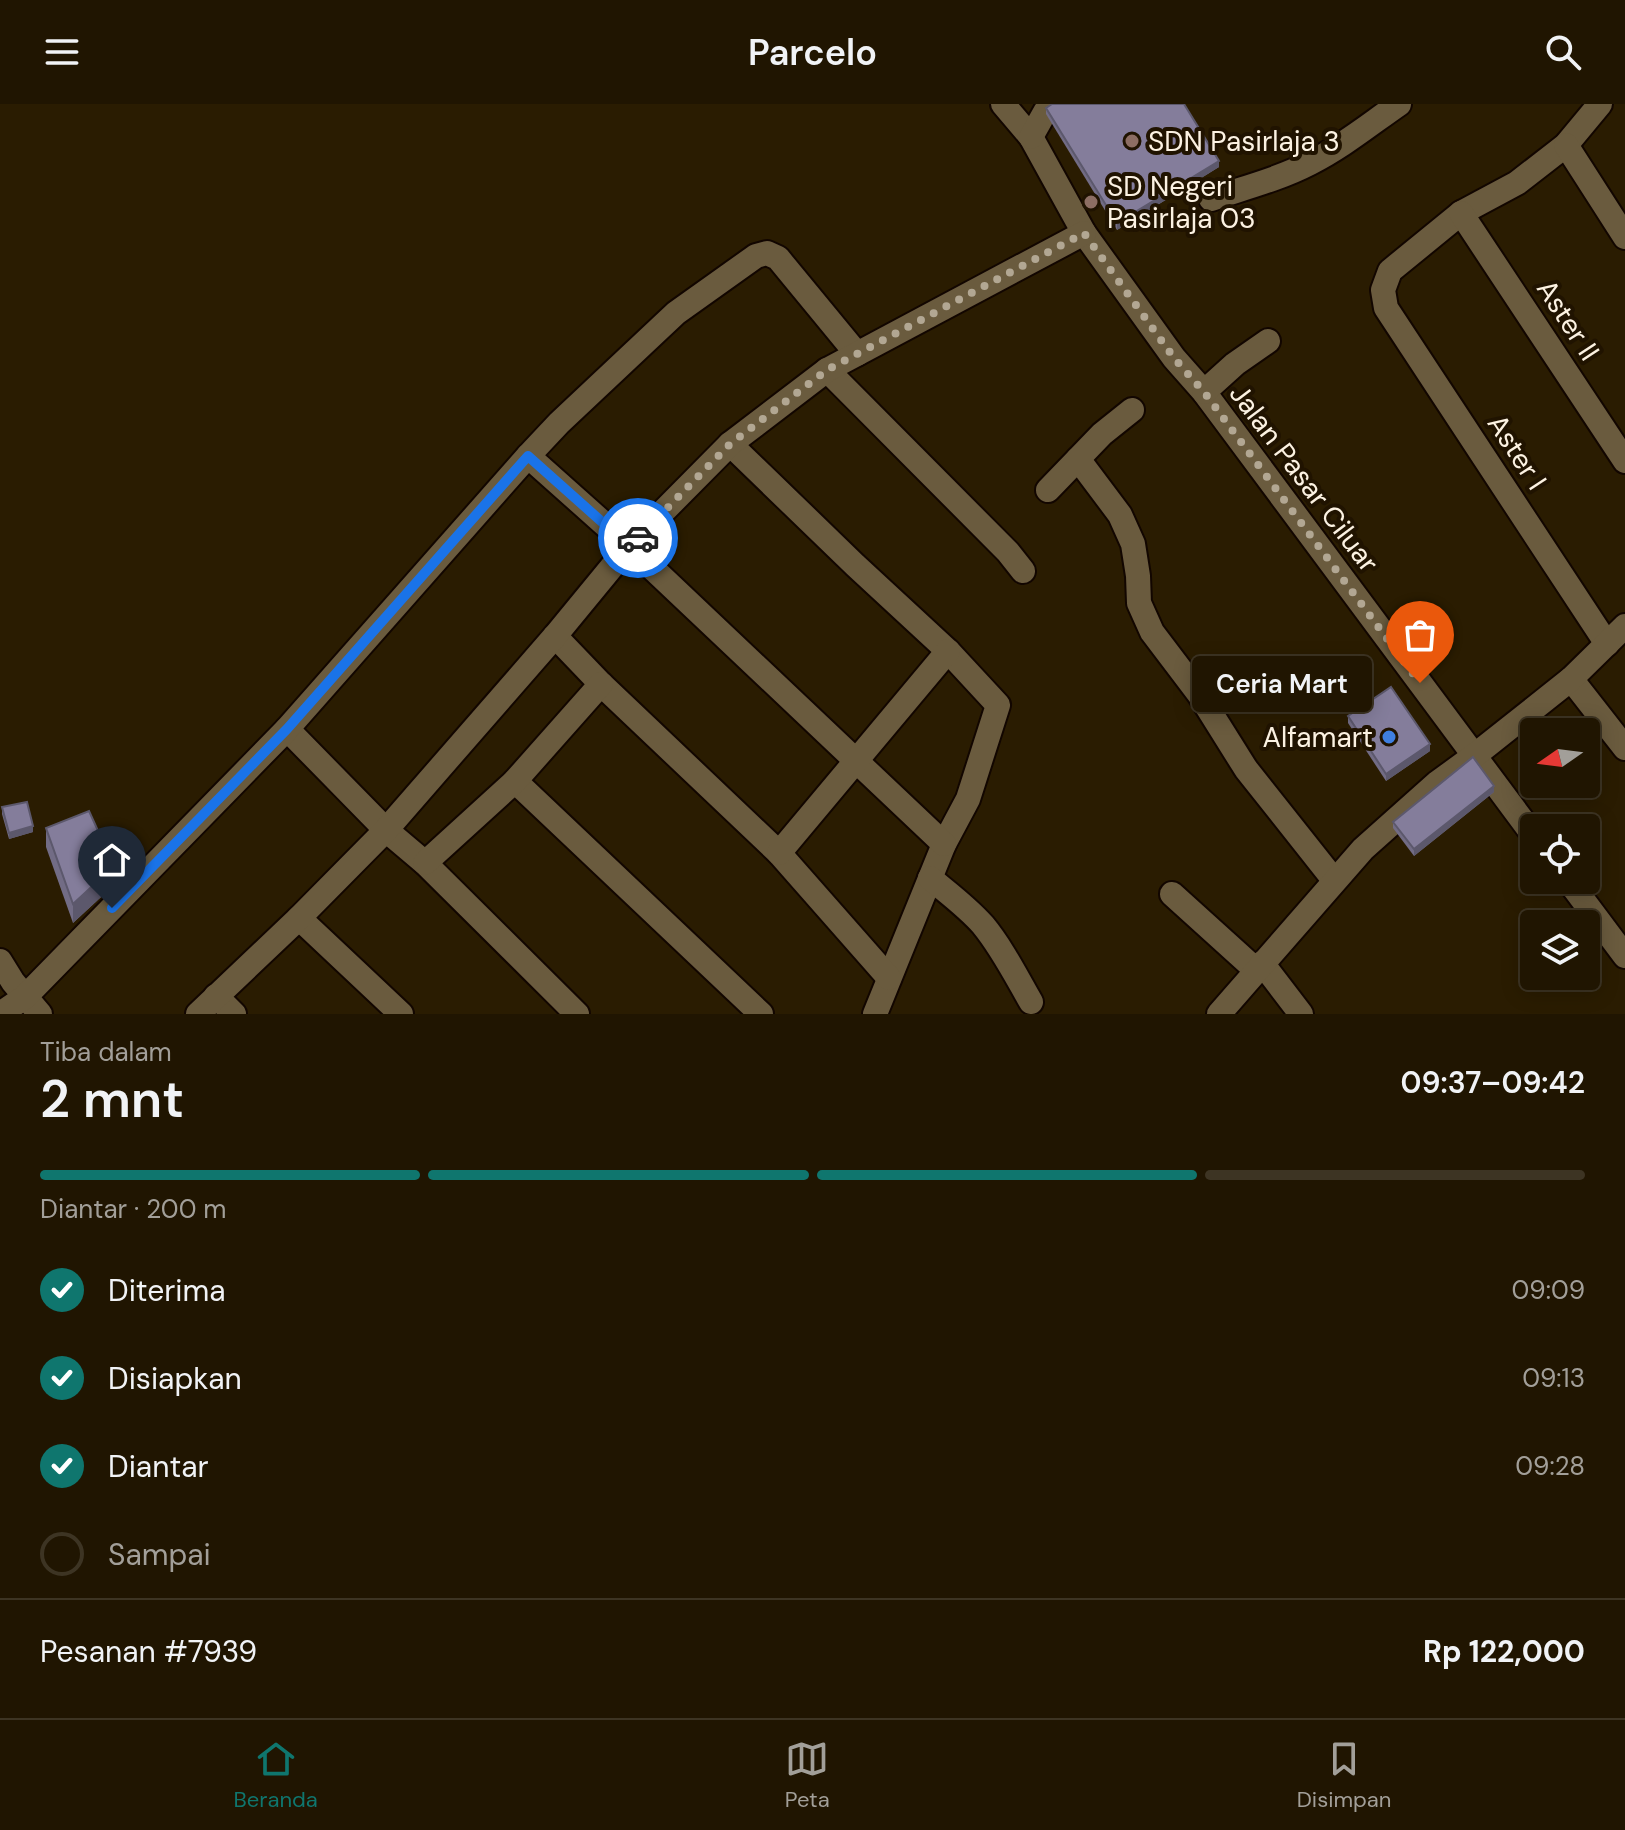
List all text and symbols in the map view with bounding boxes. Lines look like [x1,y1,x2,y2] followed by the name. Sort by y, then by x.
[748,29,877,76] text: Parcelo
[40,30,84,74] icon: menu
[1541,30,1585,74] icon: search
[1148,123,1340,160] place label: SDN Pasirlaja 3
[1123,132,1141,150] marker: SDN Pasirlaja 3
[1107,168,1256,237] place label: SD Negeri Pasirlaja 03
[1082,193,1100,211] marker: SD Negeri Pasirlaja 03
[1528,272,1608,368] street label: Aster II
[1221,376,1387,580] street label: Jalan Pasar Ciluar
[1479,407,1555,497] street label: Aster I
[598,498,678,578] courier
[616,516,660,560] icon: car
[1386,601,1454,683] pin
[1398,613,1442,657] icon: bag
[1192,655,1372,711] callout: Ceria Mart
[1216,667,1348,701] text: Ceria Mart
[1520,718,1600,798] north arrow
[1520,718,1600,990] map controls
[1262,719,1373,756] place label: Alfamart
[1380,728,1398,746] marker: Alfamart
[1520,814,1600,894] button: locate
[78,826,146,908] pin
[90,838,134,882] icon: home
[1520,910,1600,990] button: layers
[40,1035,172,1069] text: Tiba dalam
[1401,1063,1585,1102] text: 09:37–09:42
[40,1065,184,1133] text: 2 mnt
[40,1192,227,1226] text: Diantar · 200 m
[40,1268,84,1312] icon: check
[108,1271,226,1310] text: Diterima
[1512,1273,1585,1307] text: 09:09
[40,1356,84,1400] icon: check
[108,1359,242,1398] text: Disiapkan
[1522,1361,1585,1395] text: 09:13
[40,1444,84,1488] icon: check
[108,1447,209,1486] text: Diantar
[1515,1449,1585,1483] text: 09:28
[108,1535,211,1574] text: Sampai
[40,1632,257,1671] text: Pesanan #7939
[1423,1632,1585,1671] text: Rp 122,000
[234,1737,318,1814] tab: Beranda
[785,1737,830,1814] tab: Peta
[1297,1737,1391,1814] tab: Disimpan

